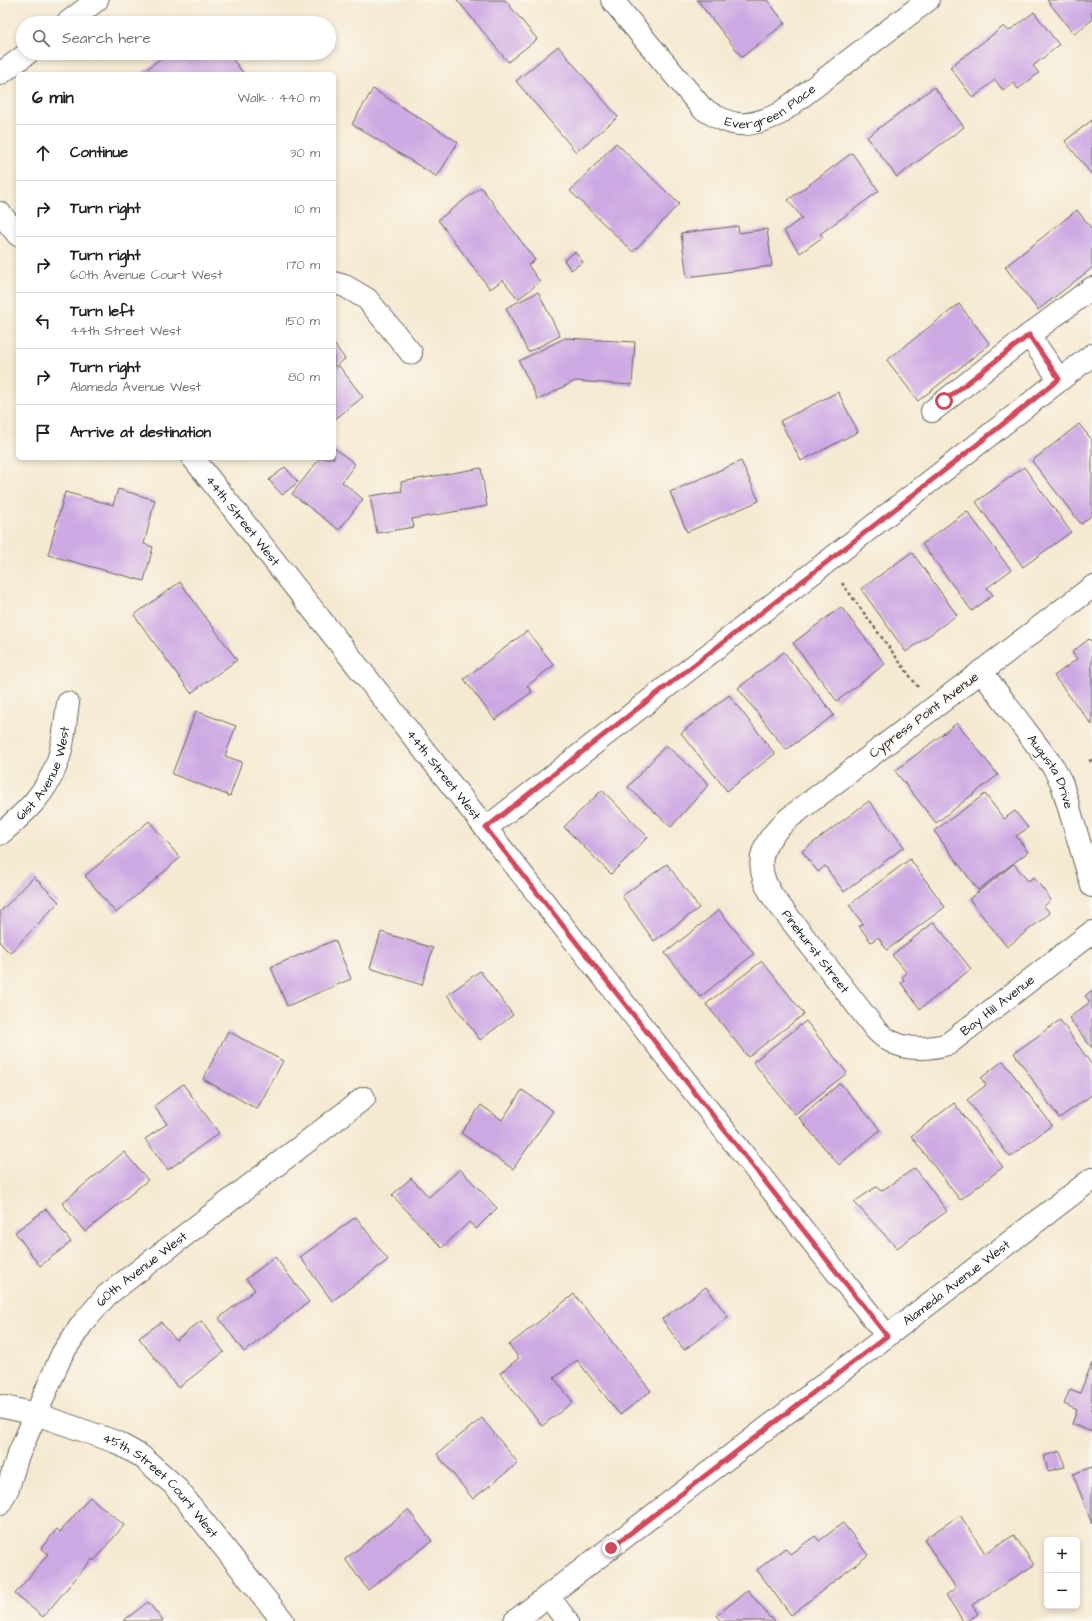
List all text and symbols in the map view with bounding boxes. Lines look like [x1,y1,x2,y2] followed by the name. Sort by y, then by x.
[16,16,336,60] search box
[30,27,52,49] icon: search
[62,28,151,49] text: Search here
[722,80,820,133] street label: Evergreen Place
[32,86,74,110] text: 6 min
[238,89,320,107] text: Walk · 440 m
[32,142,54,164] icon: ahead
[70,142,128,163] text: Continue
[290,144,320,162] text: 30 m
[32,198,54,220] icon: right
[70,198,141,219] text: Turn right
[295,200,320,218] text: 10 m
[70,245,141,266] text: Turn right
[32,254,54,276] icon: right
[287,256,320,274] text: 170 m
[70,266,222,284] text: 60th Avenue Court West
[70,301,134,322] text: Turn left
[32,310,54,332] icon: left
[286,312,320,330] text: 150 m
[70,322,181,340] text: 44th Street West
[70,357,141,378] text: Turn right
[32,366,54,388] icon: right
[288,368,320,386] text: 80 m
[70,378,201,396] text: Alameda Avenue West
[935,392,953,410] route start
[32,422,54,444] icon: arrive
[70,422,211,443] text: Arrive at destination
[201,472,285,571] street label: 44th Street West
[866,668,983,763] street label: Cypress Point Avenue
[12,725,74,825] street label: 61st Avenue West
[402,726,485,825] street label: 44th Street West
[1023,731,1078,811] street label: Augusta Drive
[777,906,854,998] street label: Pinehurst Street
[956,971,1038,1040] street label: Bay Hill Avenue
[92,1227,192,1311] street label: 60th Avenue West
[899,1235,1015,1330] street label: Alameda Avenue West
[100,1429,223,1543] street label: 45th Street Court West
[1044,1537,1080,1609] map controls
[1044,1537,1080,1573] button: +
[602,1539,620,1557] route end
[1044,1573,1080,1609] button: −

